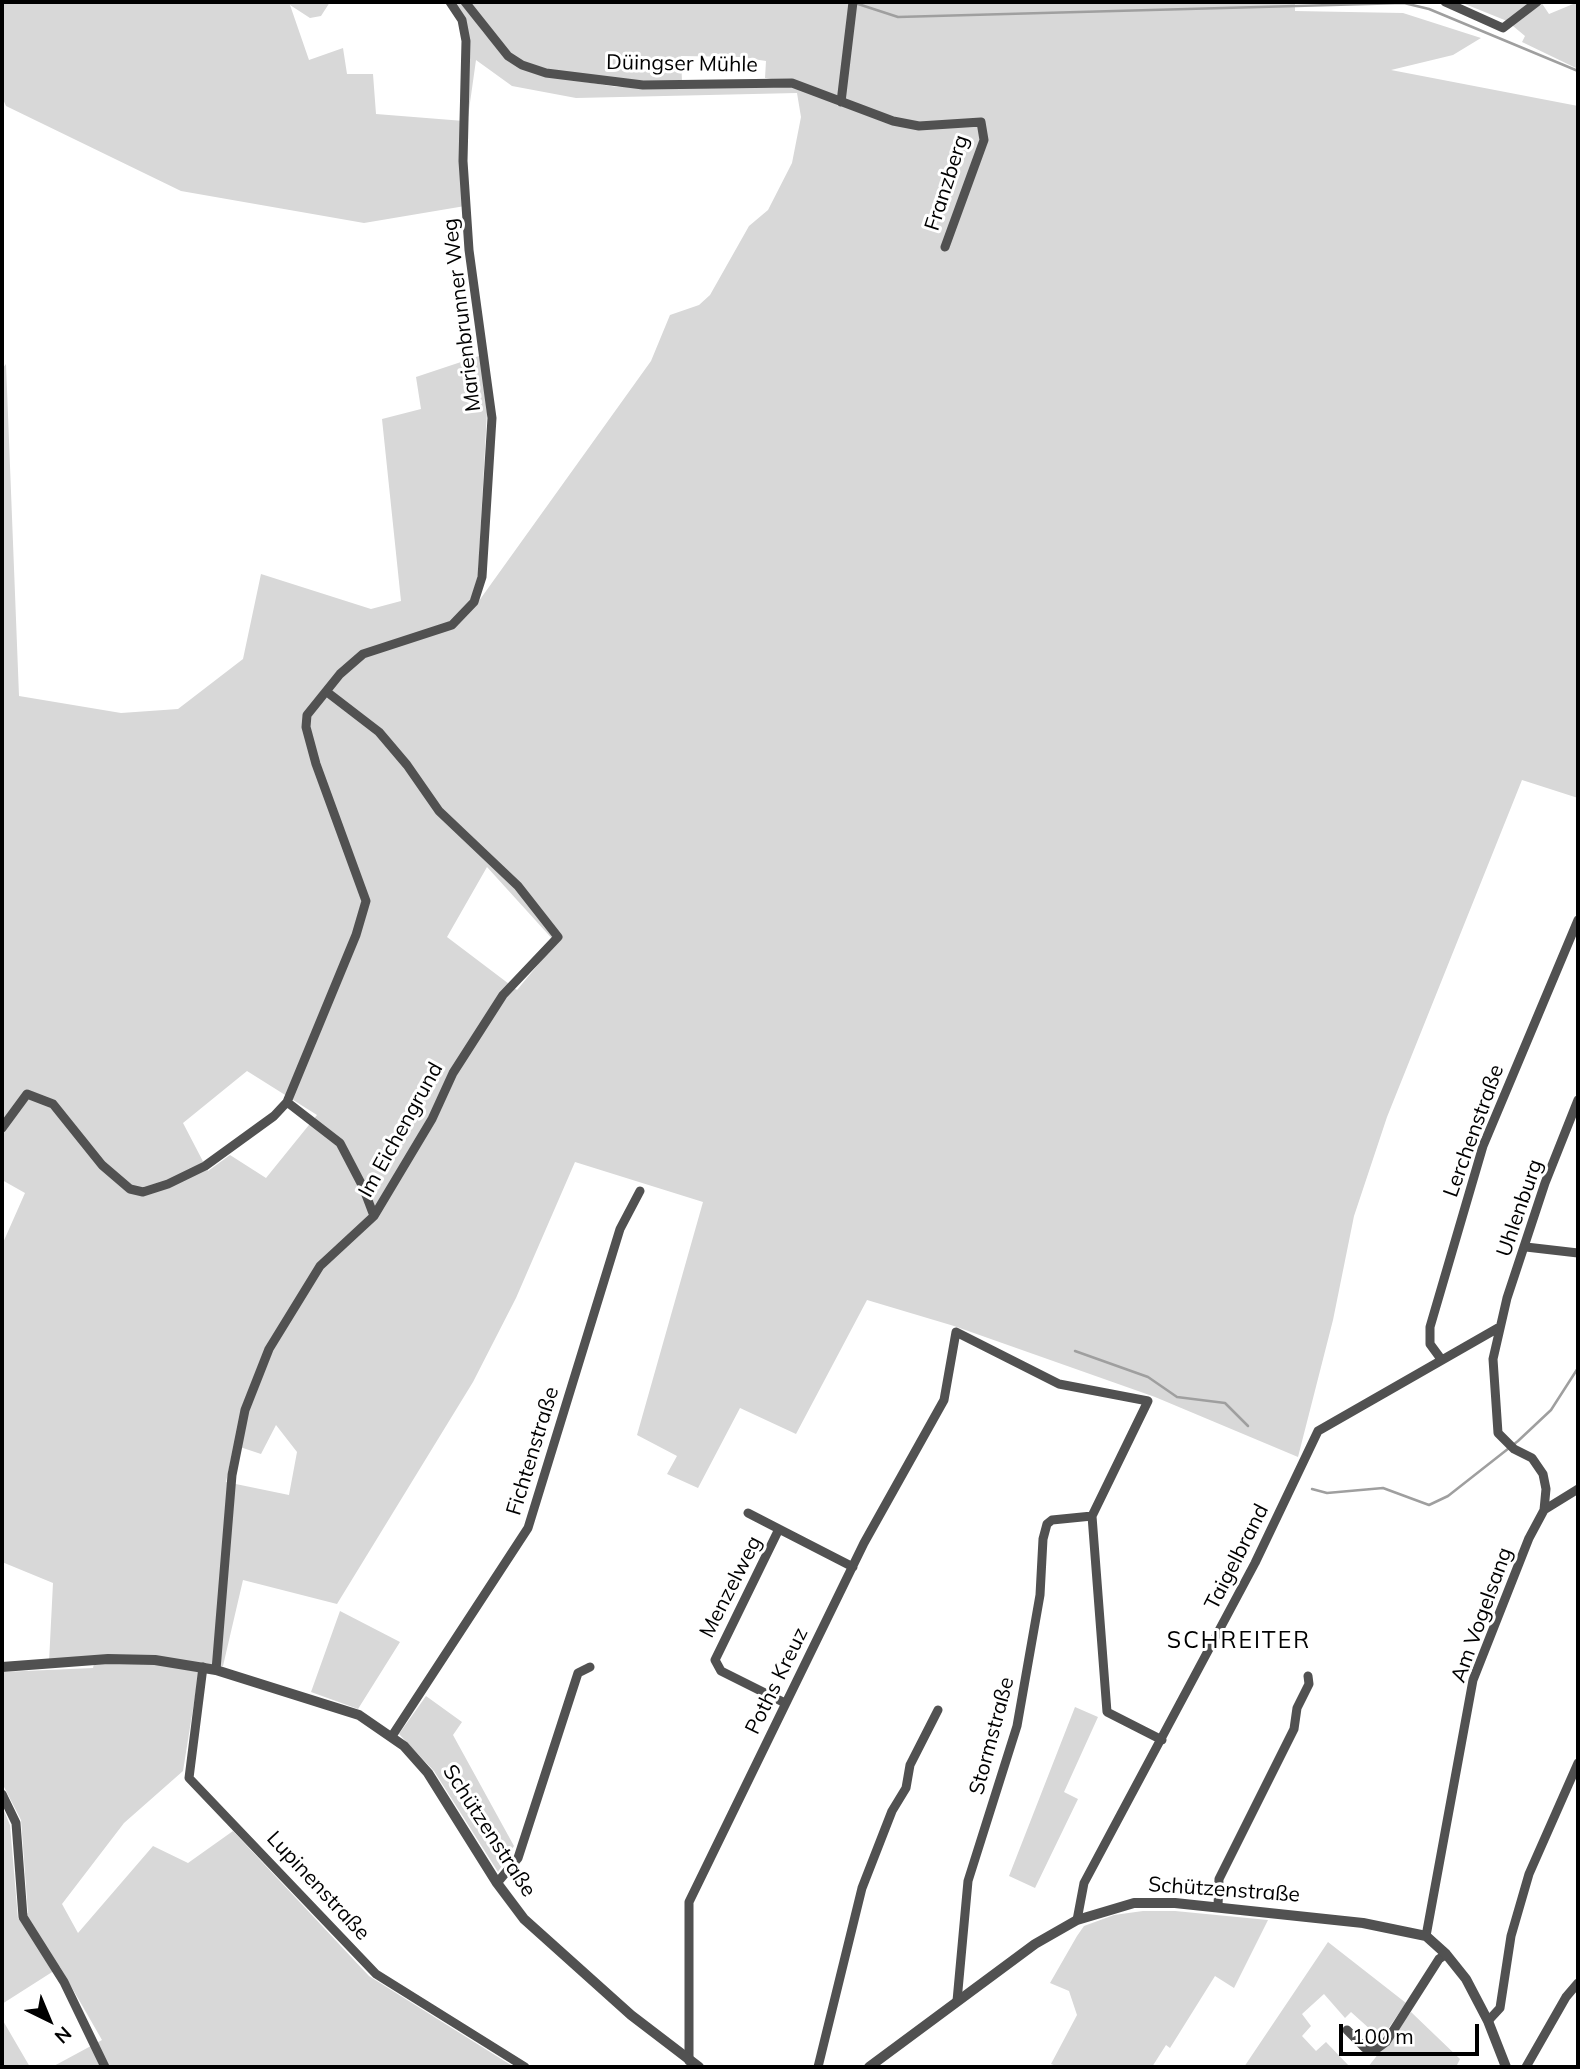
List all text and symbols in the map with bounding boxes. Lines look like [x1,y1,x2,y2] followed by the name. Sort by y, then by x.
[606,50,758,78] street label: Düingser Mühle
[920,132,974,234] street label: Franzberg
[438,217,486,413] street label: Marienbrunner Weg
[354,1058,448,1202] street label: Im Eichengrund
[1438,1061,1510,1201] street label: Lerchenstraße
[1492,1156,1548,1260] street label: Uhlenburg
[502,1384,564,1518] street label: Fichtenstraße
[1200,1500,1274,1614] street label: Taigelbrand
[695,1532,767,1642] street label: Menzelweg
[1446,1544,1518,1686] street label: Am Vogelsang
[740,1623,814,1739] street label: Poths Kreuz
[1168,1627,1310,1655] district label: SCHREITER
[964,1674,1020,1798] street label: Stormstraße
[437,1760,541,1902] street label: Schützenstraße
[261,1826,375,1946] street label: Lupinenstraße
[1147,1872,1301,1908] street label: Schützenstraße
[14,1985,84,2055] north arrow
[1342,2010,1482,2054] scale bar
[50,2022,77,2049] text: N
[1352,2023,1414,2049] text: 100 m

